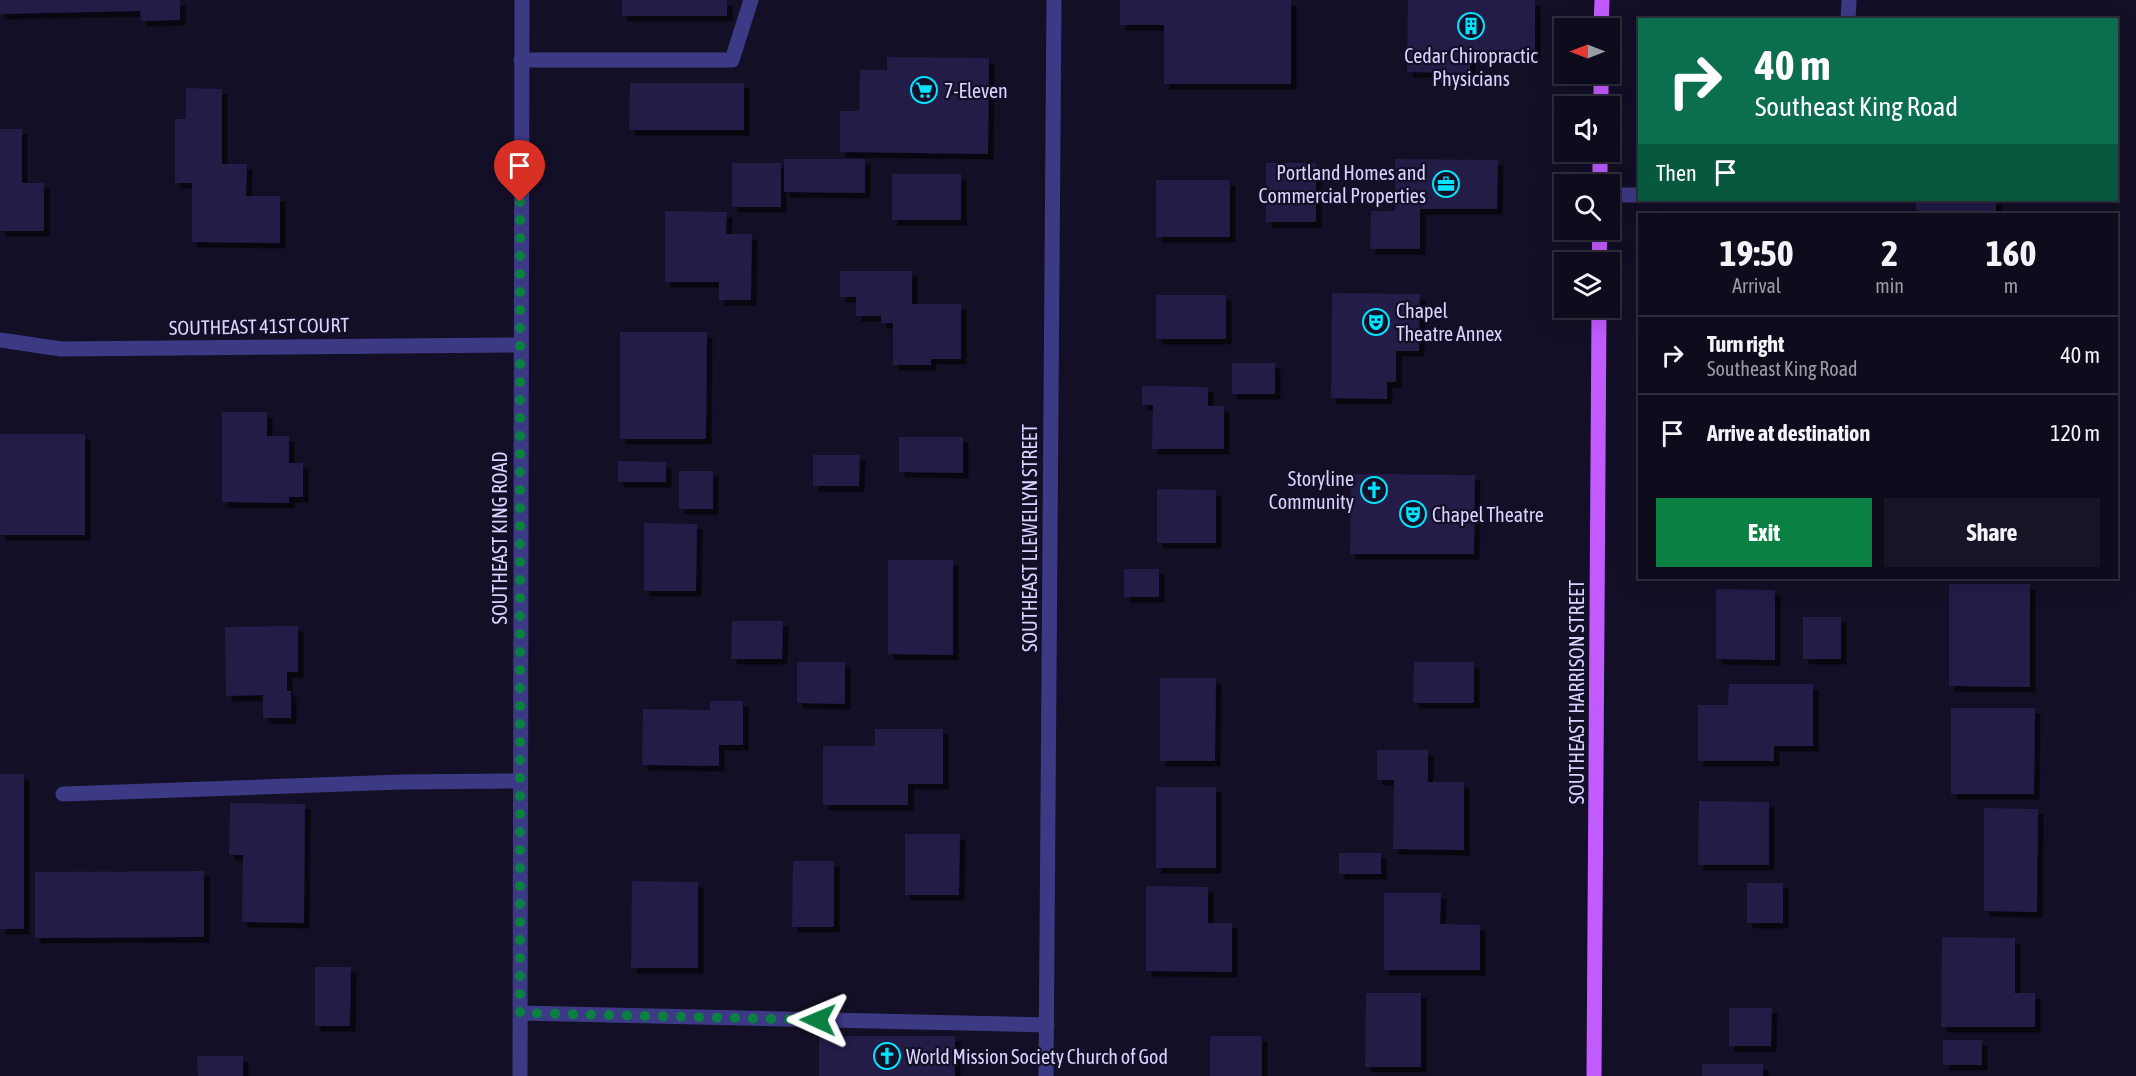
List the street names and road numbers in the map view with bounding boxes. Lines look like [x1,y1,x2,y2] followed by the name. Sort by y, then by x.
[169,313,349,339] street label: SOUTHEAST 41ST COURT
[1018,424,1041,652] street label: SOUTHEAST LLEWELLYN STREET
[488,451,511,625] street label: SOUTHEAST KING ROAD
[1565,579,1588,804] street label: SOUTHEAST HARRISON STREET

